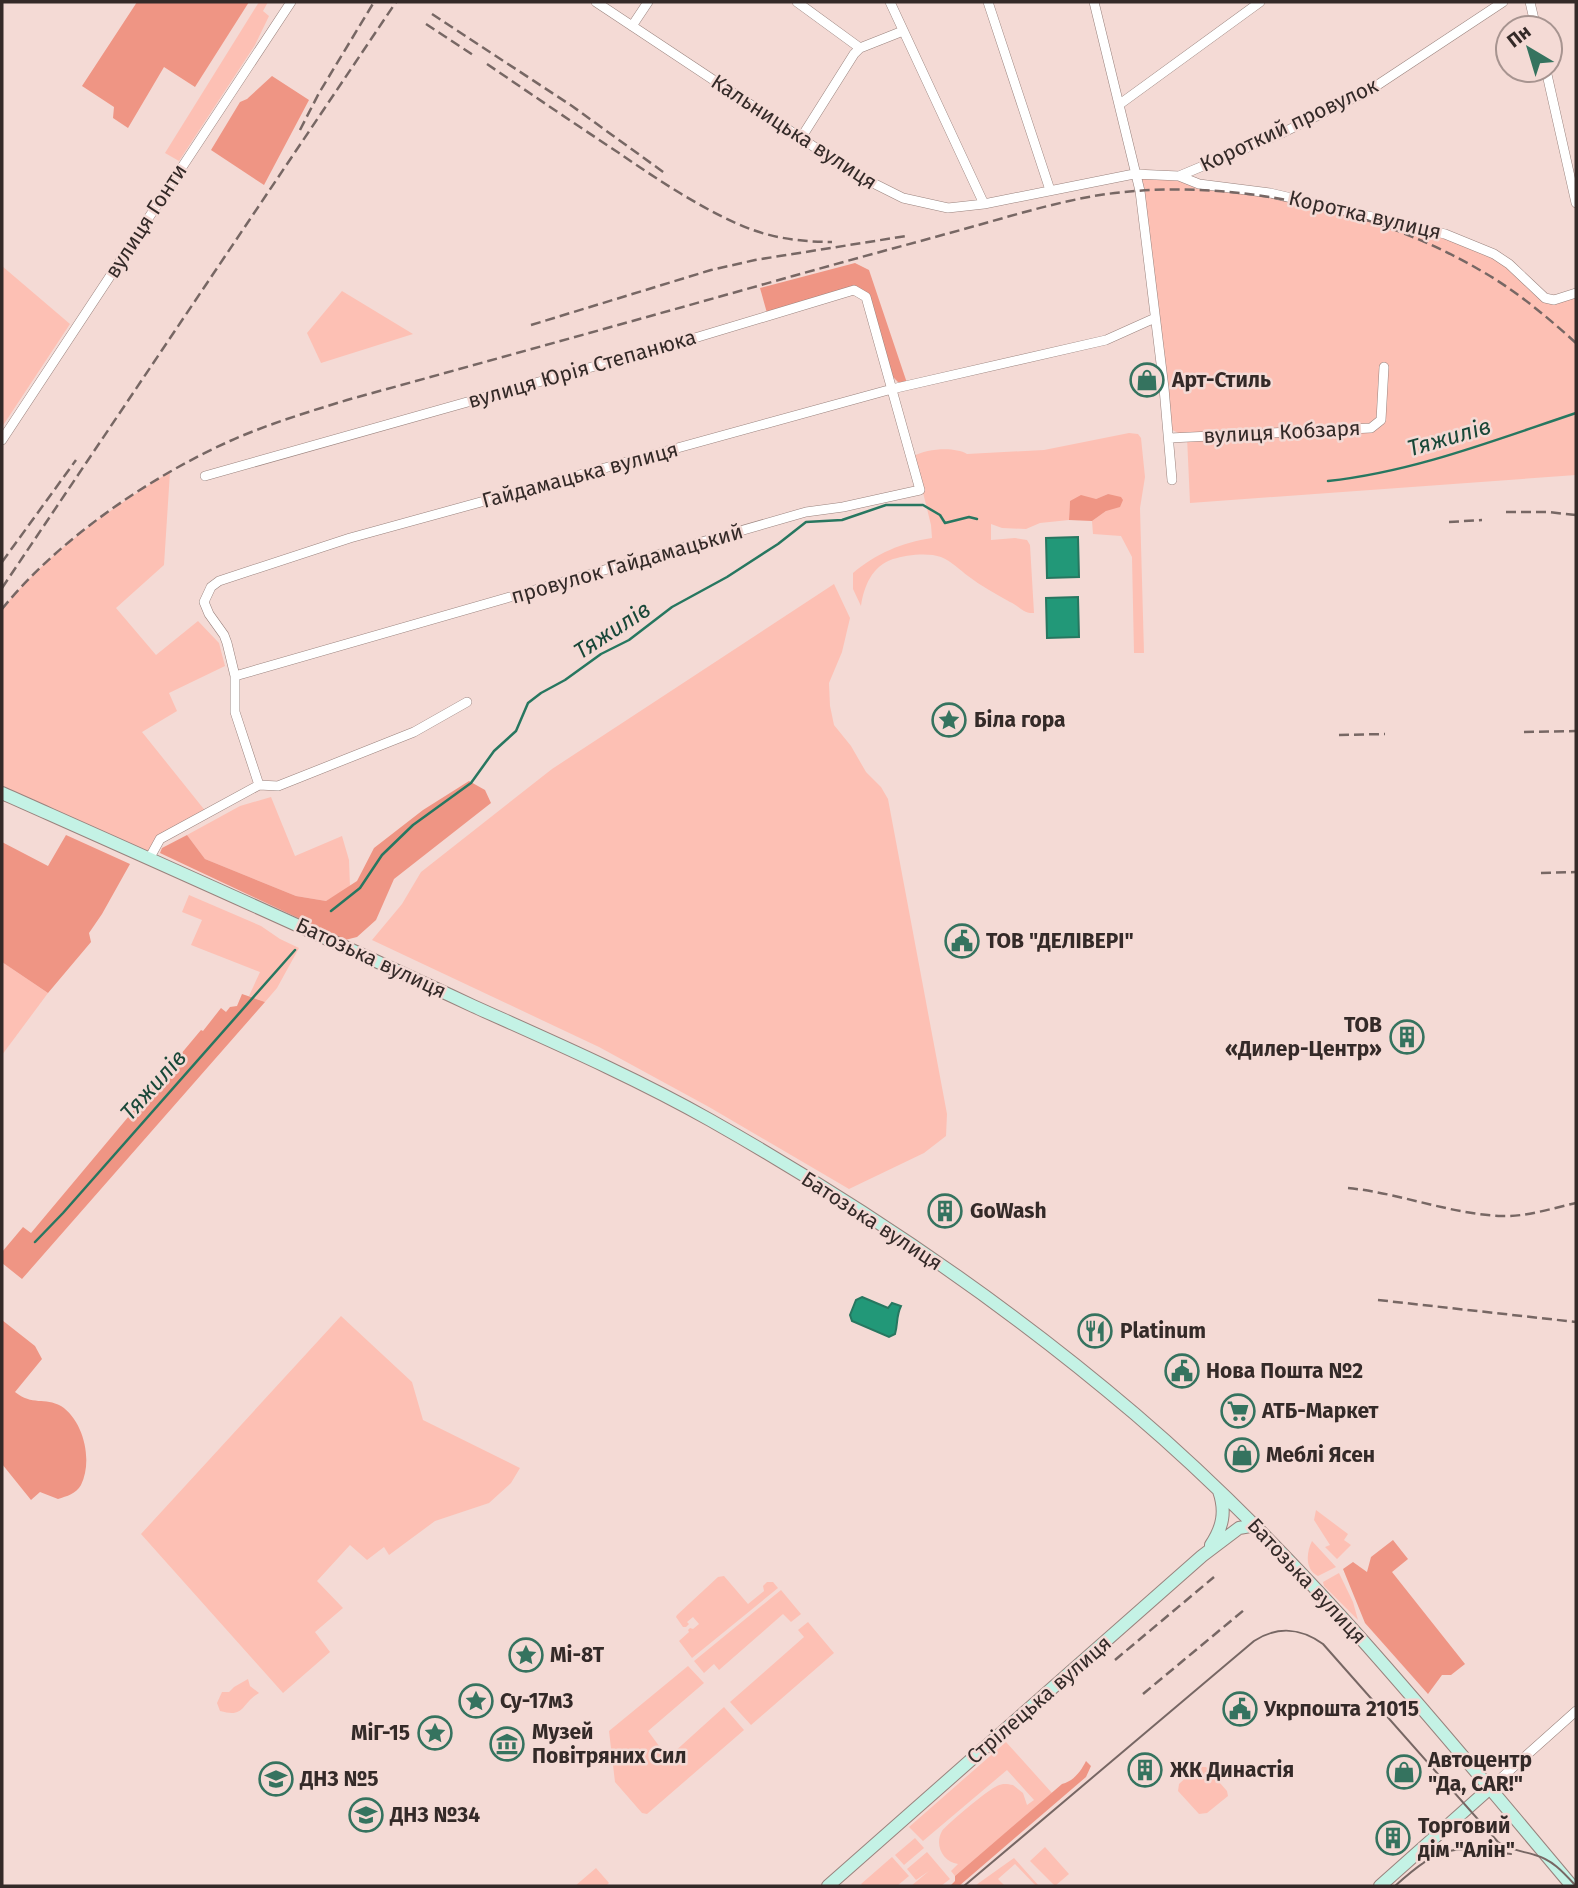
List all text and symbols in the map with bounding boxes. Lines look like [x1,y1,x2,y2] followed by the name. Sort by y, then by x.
[1494,14,1564,84] north arrow
[1502,20,1535,52] text: Пн
[706,69,882,195] street label: Кальницька вулиця
[1196,72,1382,178] street label: Короткий провулок
[99,159,193,283] street label: вулиця Гонти
[1286,185,1444,245] street label: Коротка вулиця
[465,324,699,414] street label: вулиця Юрія Степанюка
[1128,361,1166,399] shop icon: Арт-Стиль
[1171,367,1271,393] place label: Арт-Стиль
[1404,412,1494,462] water label: Тяжилів
[1203,415,1361,449] street label: вулиця Кобзаря
[479,436,681,514] street label: Гайдамацька вулиця
[508,518,746,610] street label: провулок Гайдамацький
[569,595,655,665] water label: Тяжилів
[930,701,968,739] place icon: Біла гора
[974,707,1066,733] place label: Біла гора
[292,912,450,1004] street label: Батозька вулиця
[943,922,981,960] public building icon: ТОВ "ДЕЛІВЕРІ"
[986,928,1134,954] place label: ТОВ "ДЕЛІВЕРІ"
[1225,1012,1382,1062] place label: ТОВ «Дилер-Центр»
[1388,1018,1426,1056] building icon: ТОВ «Дилер-Центр»
[114,1044,192,1126] water label: Тяжилів
[797,1166,947,1276] street label: Батозька вулиця
[926,1192,964,1230] building icon: GoWash
[970,1198,1047,1224] place label: GoWash
[1076,1312,1114,1350] restaurant icon: Platinum
[1120,1318,1206,1344] place label: Platinum
[1163,1352,1201,1390] public building icon: Нова Пошта №2
[1206,1358,1363,1384] place label: Нова Пошта №2
[1219,1392,1257,1430] supermarket icon: АТБ-Маркет
[1261,1398,1380,1424] place label: АТБ-Маркет
[1223,1436,1261,1474] shop icon: Меблі Ясен
[1266,1442,1375,1468] place label: Меблі Ясен
[1242,1513,1372,1649] street label: Батозька вулиця
[961,1630,1117,1770] street label: Стрілецька вулиця
[507,1636,545,1674] place icon: Мі-8Т
[550,1642,605,1668] place label: Мі-8Т
[457,1682,495,1720] place icon: Су-17м3
[500,1688,573,1714] place label: Су-17м3
[1221,1690,1259,1728] public building icon: Укрпошта 21015
[1263,1696,1419,1722] place label: Укрпошта 21015
[416,1714,454,1752] place icon: МіГ-15
[532,1719,686,1769] place label: Музей Повітряних Сил
[351,1720,410,1746] place label: МіГ-15
[488,1725,526,1763] museum icon: Музей Повітряних Сил
[1427,1747,1532,1797] place label: Автоцентр "Да, CAR!"
[1126,1751,1164,1789] building icon: ЖК Династія
[1385,1753,1423,1791] shop icon: Автоцентр "Да, CAR!"
[1169,1757,1294,1783] place label: ЖК Династія
[257,1760,295,1798] school or university icon: ДНЗ №5
[299,1766,379,1792] place label: ДНЗ №5
[347,1796,385,1834] school or university icon: ДНЗ №34
[389,1802,480,1828] place label: ДНЗ №34
[1418,1813,1515,1863] place label: Торговий дім "Алін"
[1374,1819,1412,1857] building icon: Торговий дім "Алін"

